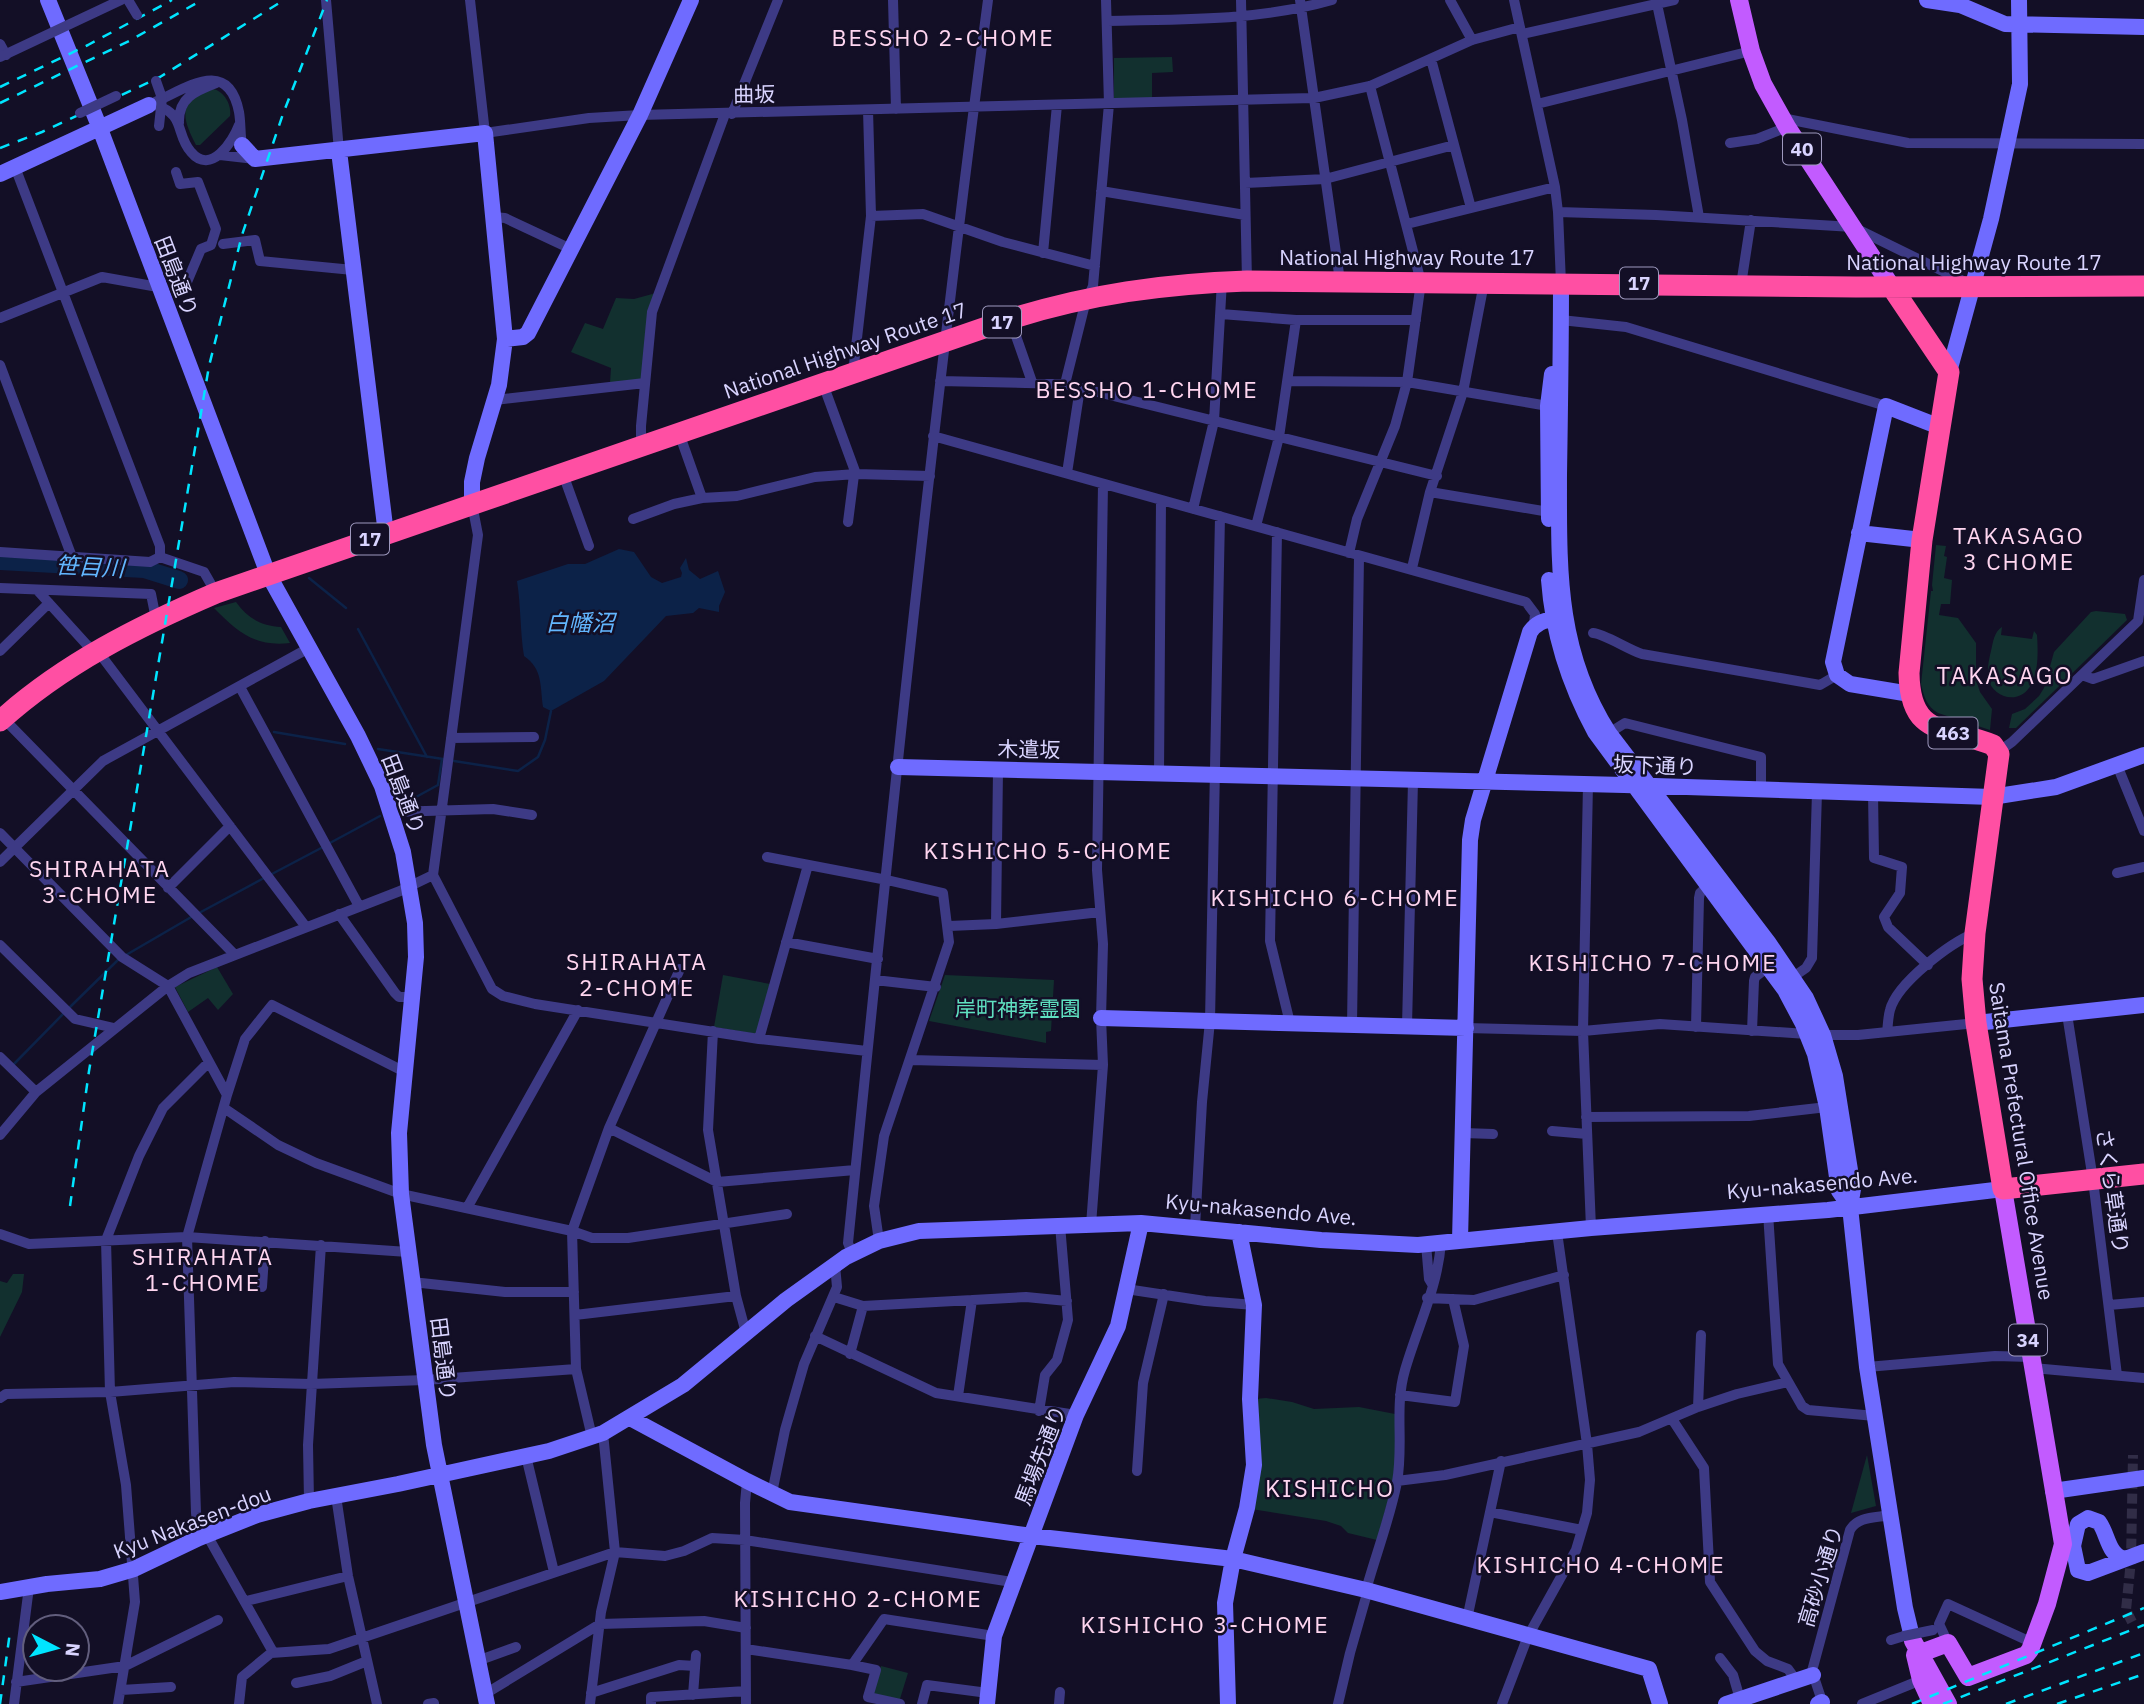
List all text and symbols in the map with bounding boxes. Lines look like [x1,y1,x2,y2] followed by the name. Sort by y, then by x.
[831,22,1055,52] district label: BESSHO 2-CHOME
[733,80,775,108] street label: 曲坂
[1783,134,1821,164] road number: 40
[149,232,205,320] street label: 田島通り
[1279,243,1535,271] street label: National Highway Route 17
[1846,248,2102,276] street label: National Highway Route 17
[1620,268,1658,298] road number: 17
[720,295,970,405] street label: National Highway Route 17
[983,306,1021,338] road number: 17
[1035,374,1259,404] district label: BESSHO 1-CHOME
[1953,520,2085,576] district label: TAKASAGO 3 CHOME
[351,524,389,554] road number: 17
[55,549,128,583] water label: 笹目川
[546,607,618,637] water label: 白幡沼
[1937,659,2073,691] district label: TAKASAGO
[1928,718,1978,748] road number: 463
[997,734,1061,764] street label: 木遣坂
[376,750,432,838] street label: 田島通り
[1613,750,1697,780] street label: 坂下通り
[923,835,1173,865] district label: KISHICHO 5-CHOME
[29,853,171,909] district label: SHIRAHATA 3-CHOME
[1210,882,1460,912] district label: KISHICHO 6-CHOME
[566,946,708,1002] district label: SHIRAHATA 2-CHOME
[1528,947,1778,977] district label: KISHICHO 7-CHOME
[1983,980,2061,1302] street label: Saitama Prefectural Office Avenue
[955,994,1081,1022] park label: 岸町神葬霊園
[2090,1127,2136,1255] street label: さくら草通り
[1725,1161,1919,1205] street label: Kyu-nakasendo Ave.
[1164,1187,1358,1231] street label: Kyu-nakasendo Ave.
[132,1241,274,1297] district label: SHIRAHATA 1-CHOME
[425,1316,463,1402] street label: 田島通り
[2009,1324,2047,1356] road number: 34
[1008,1401,1072,1509] street label: 馬場先通り
[1265,1472,1395,1504] district label: KISHICHO
[109,1479,275,1565] street label: Kyu Nakasen-dou
[1791,1522,1849,1630] street label: 高砂小通り
[1476,1549,1726,1579] district label: KISHICHO 4-CHOME
[733,1583,983,1613] district label: KISHICHO 2-CHOME
[1080,1609,1330,1639] district label: KISHICHO 3-CHOME
[21,1613,91,1683] north arrow
[60,1642,86,1658] text: N

